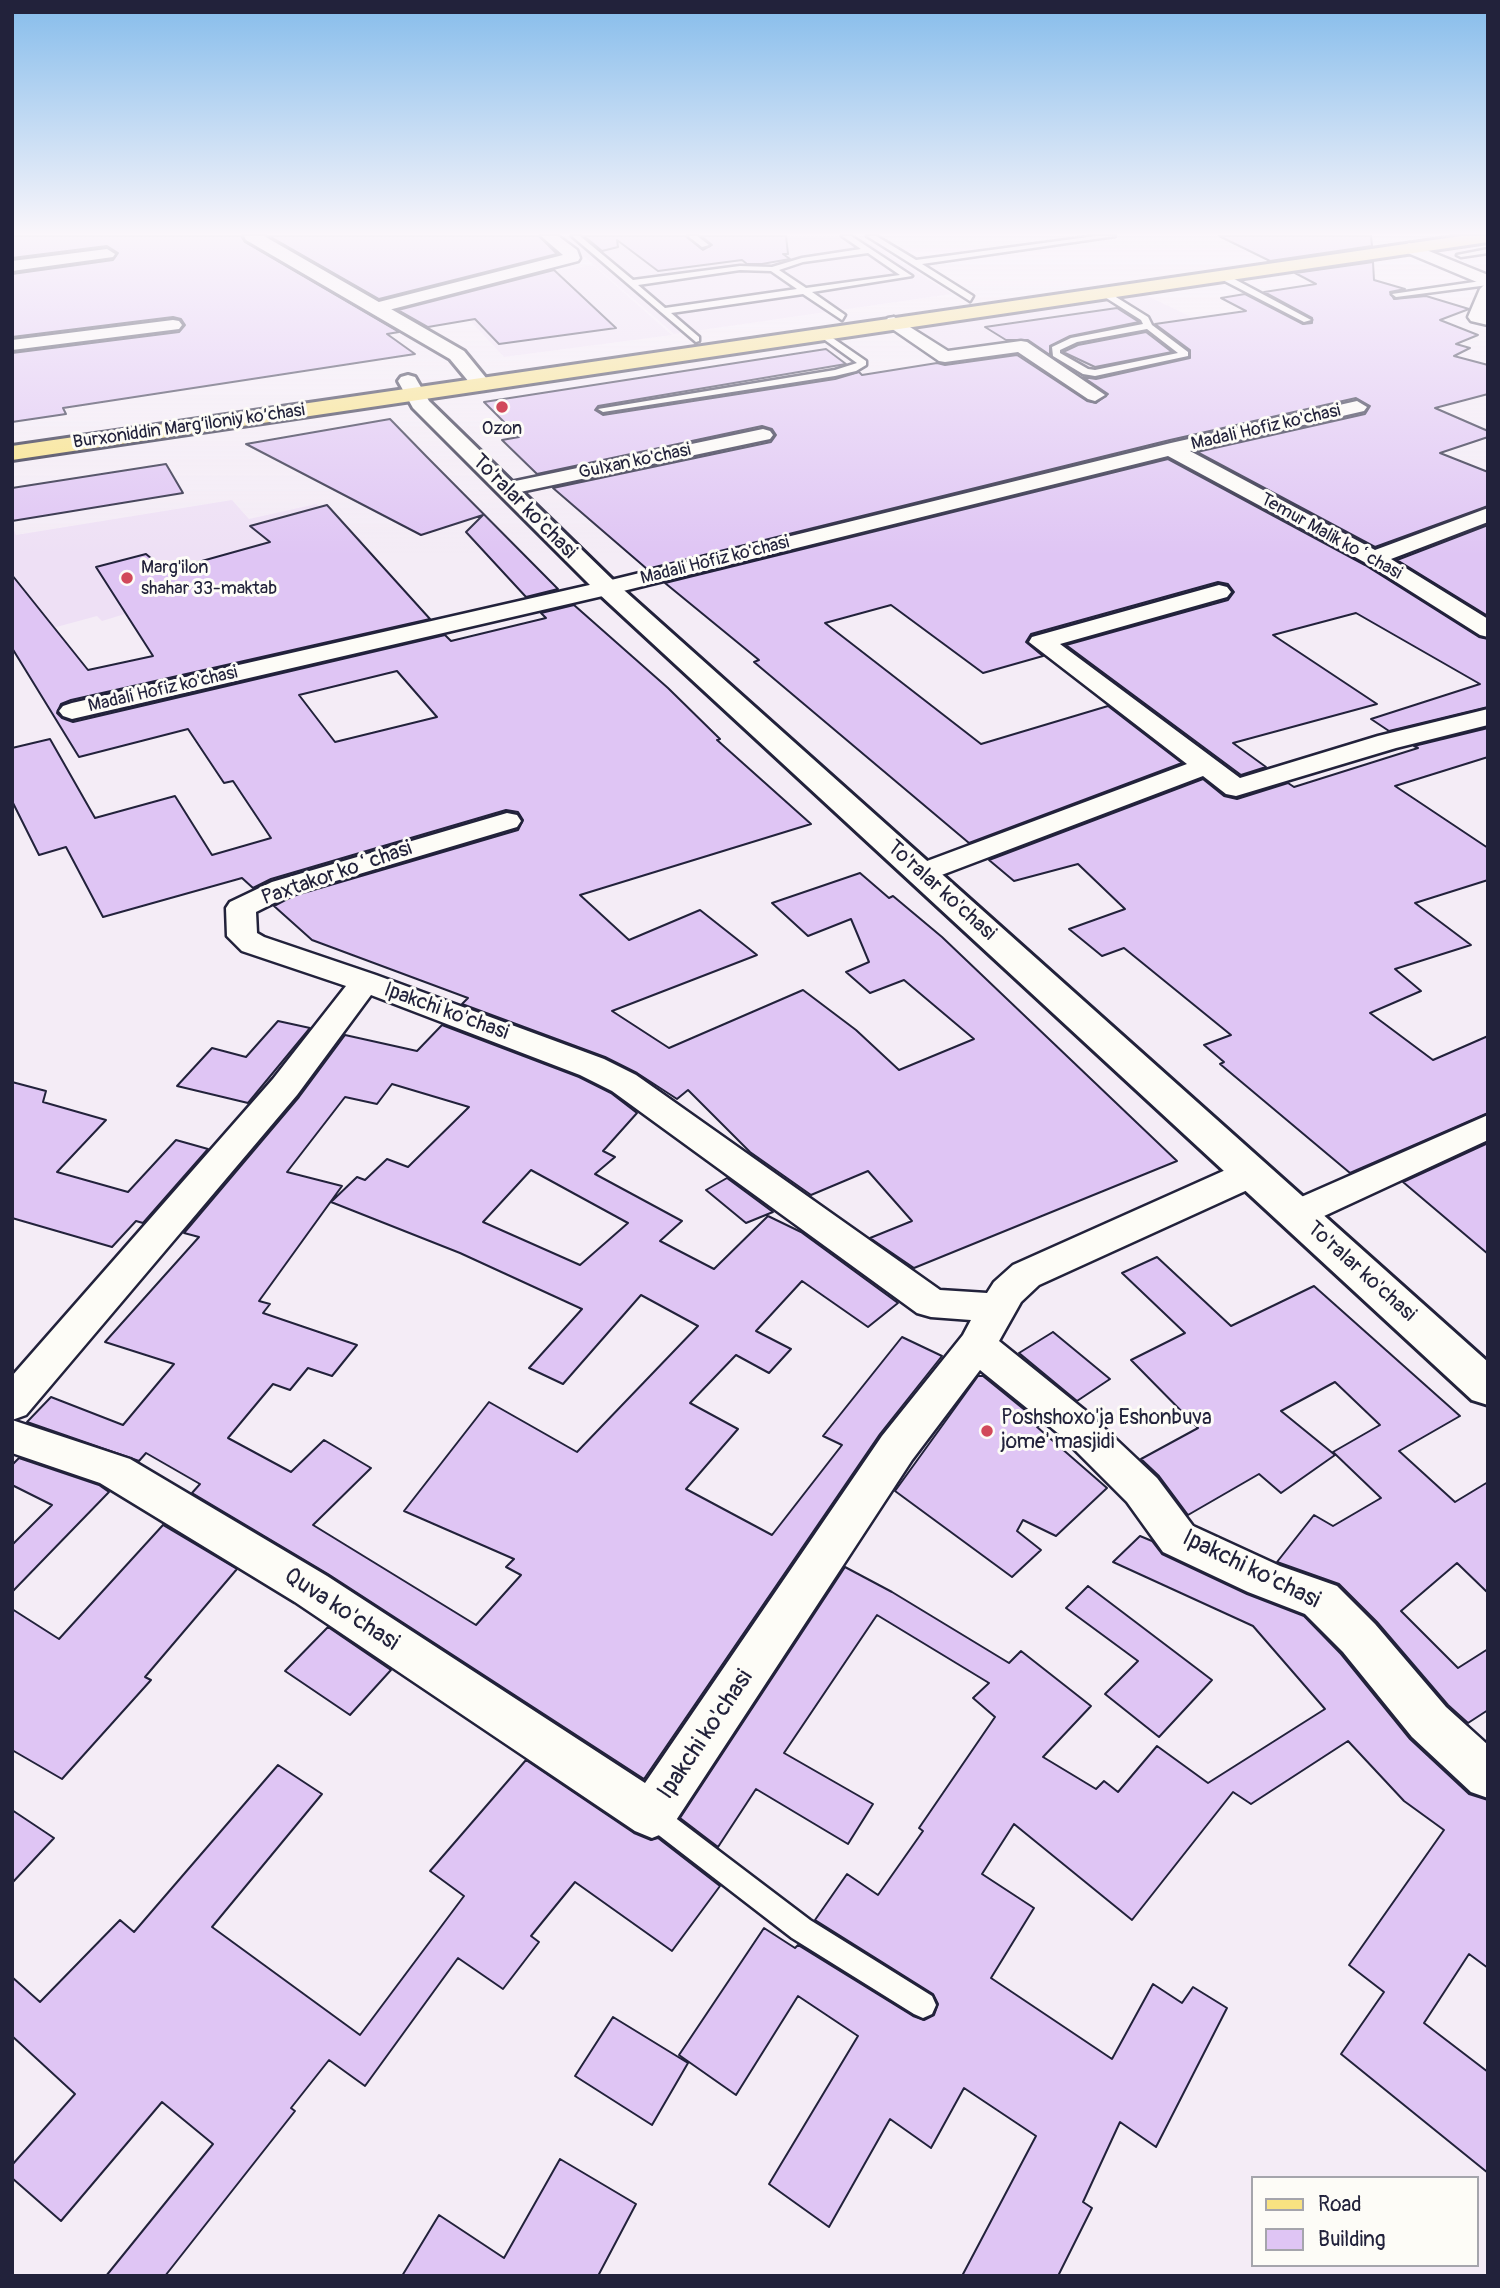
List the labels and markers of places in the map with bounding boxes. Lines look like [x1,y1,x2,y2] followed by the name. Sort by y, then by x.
[494,399,510,415] marker: Ozon
[482,418,522,440] place label: Ozon
[141,557,277,600] place label: Marg'ilon shahar 33-maktab
[119,570,135,586] marker: Marg'ilon shahar 33-maktab
[1001,1406,1212,1456] place label: Poshshoxo'ja Eshonbuva jome' masjidi
[979,1423,995,1439] marker: Poshshoxo'ja Eshonbuva jome' masjidi

